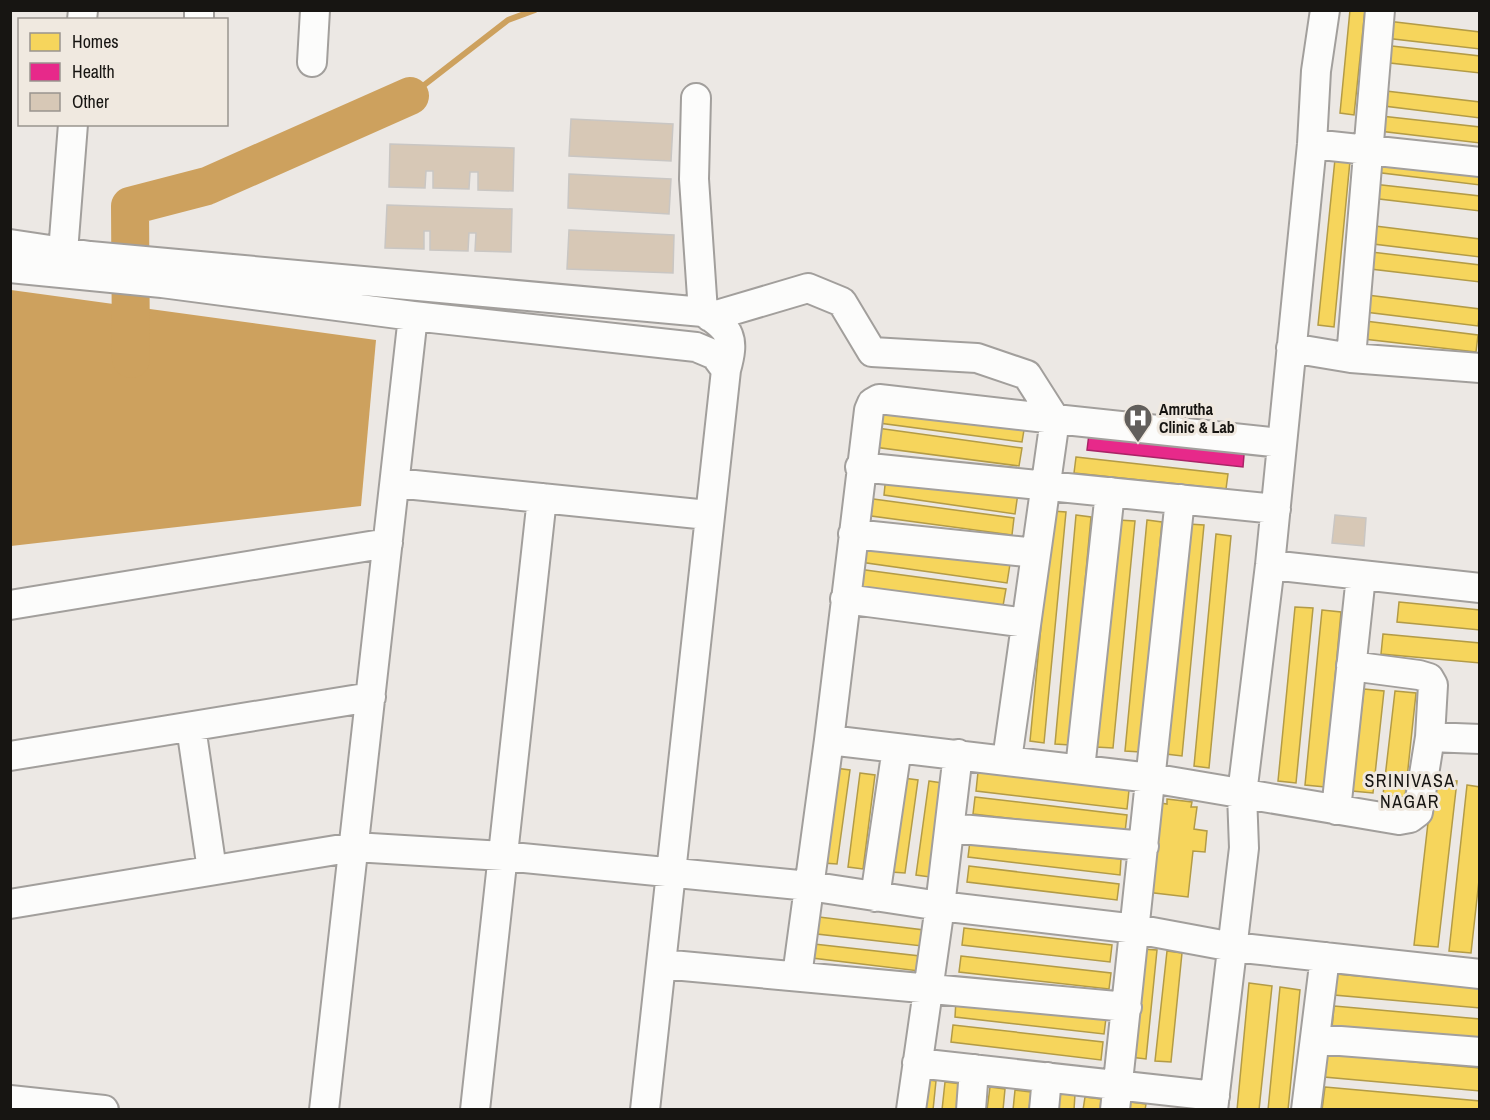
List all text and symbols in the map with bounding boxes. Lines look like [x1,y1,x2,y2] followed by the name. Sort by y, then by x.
[18,18,228,126] legend
[72,29,119,54] text: Homes
[72,59,115,84] text: Health
[72,89,109,114] text: Other
[1159,398,1235,438] place label: Amrutha Clinic & Lab
[1122,402,1154,444] hospital icon: Amrutha Clinic & Lab
[1364,768,1456,814] district label: SRINIVASA NAGAR

